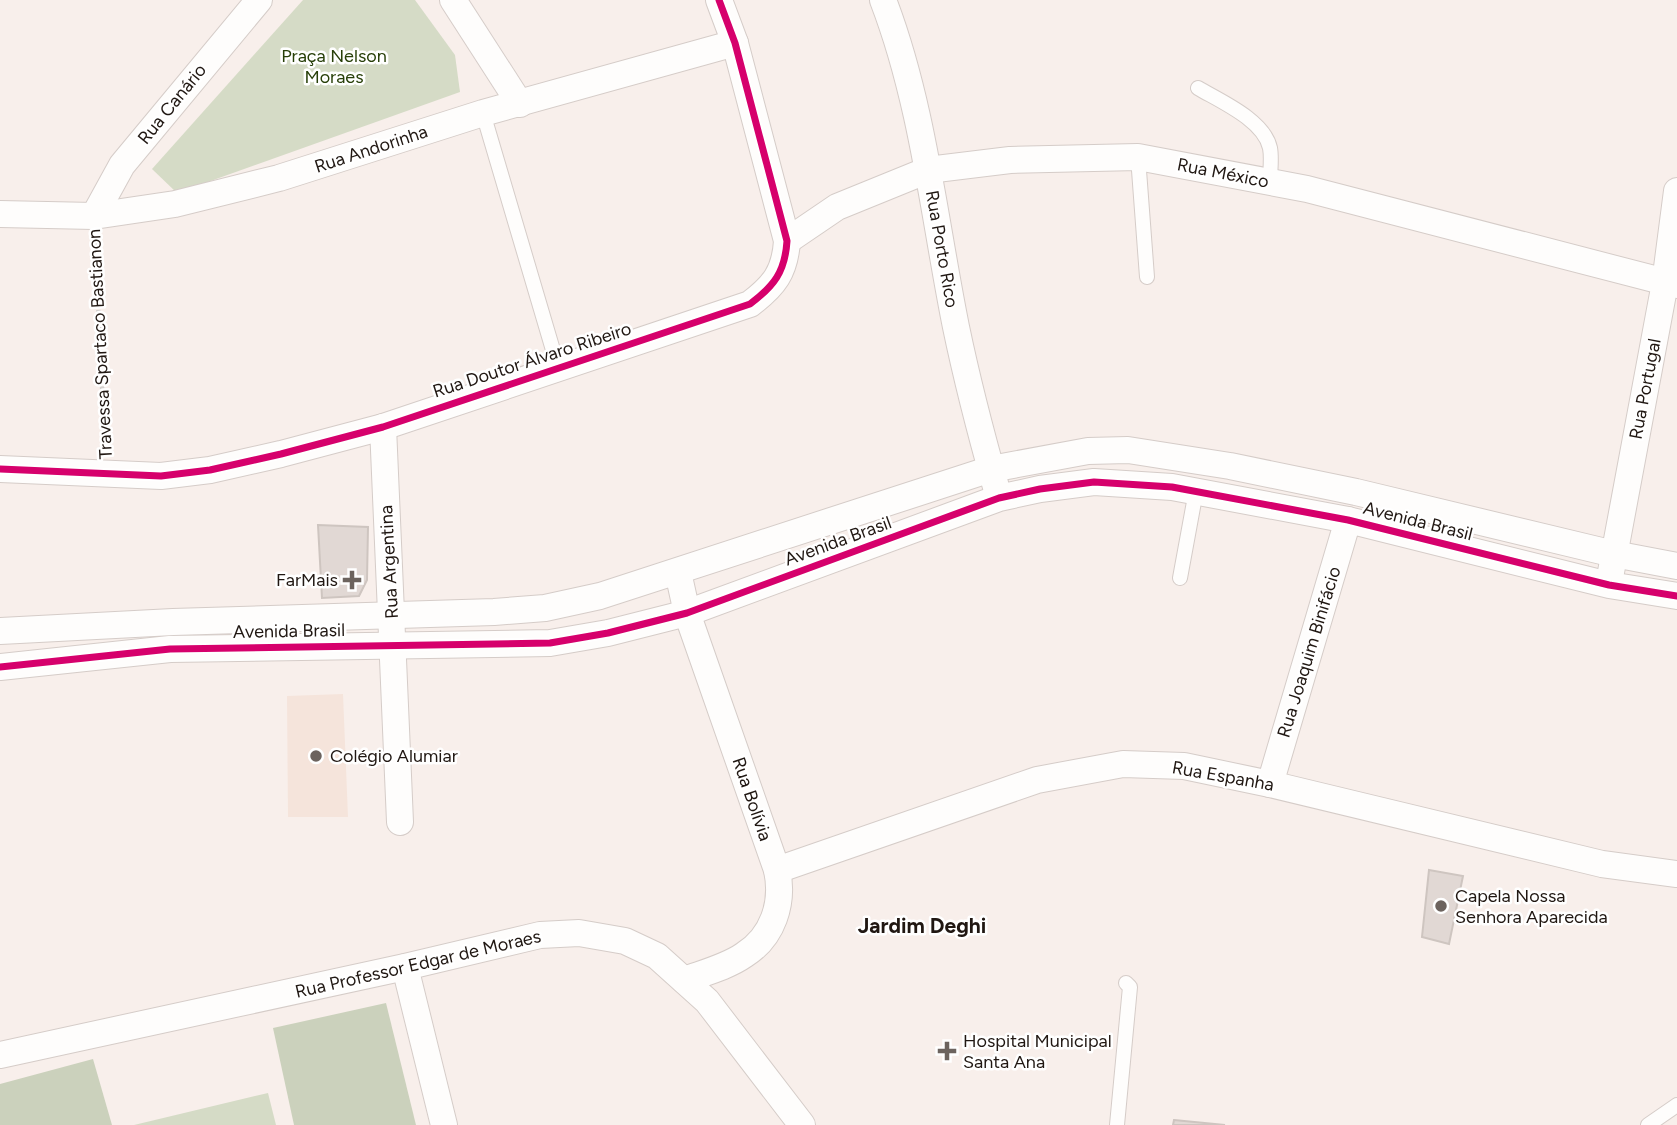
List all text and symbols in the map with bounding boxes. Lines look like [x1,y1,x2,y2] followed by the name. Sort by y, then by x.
[281,45,387,88] park label: Praça Nelson Moraes
[133,59,211,149] street label: Rua Canário
[312,120,430,178] street label: Rua Andorinha
[1175,153,1271,193] street label: Rua México
[921,189,963,309] street label: Rua Porto Rico
[83,228,117,460] street label: Travessa Spartaco Bastianon
[430,317,634,403] street label: Rua Doutor Álvaro Ribeiro
[1624,337,1666,441] street label: Rua Portugal
[1361,497,1475,545] street label: Avenida Brasil
[375,505,403,619] street label: Rua Argentina
[782,511,894,571] street label: Avenida Brasil
[1273,564,1345,740] street label: Rua Joaquim Binifácio
[276,569,338,591] place label: FarMais
[344,572,360,588] marker: FarMais
[233,619,345,643] street label: Avenida Brasil
[330,745,458,767] place label: Colégio Alumiar
[308,748,324,764] marker: Colégio Alumiar
[727,754,777,844] street label: Rua Bolívia
[1170,756,1276,796] street label: Rua Espanha
[1455,885,1608,928] place label: Capela Nossa Senhora Aparecida
[1433,898,1449,914] marker: Capela Nossa Senhora Aparecida
[858,913,986,938] district label: Jardim Deghi
[293,925,543,1003] street label: Rua Professor Edgar de Moraes
[963,1030,1112,1073] place label: Hospital Municipal Santa Ana
[937,1041,957,1061] marker: Hospital Municipal Santa Ana

